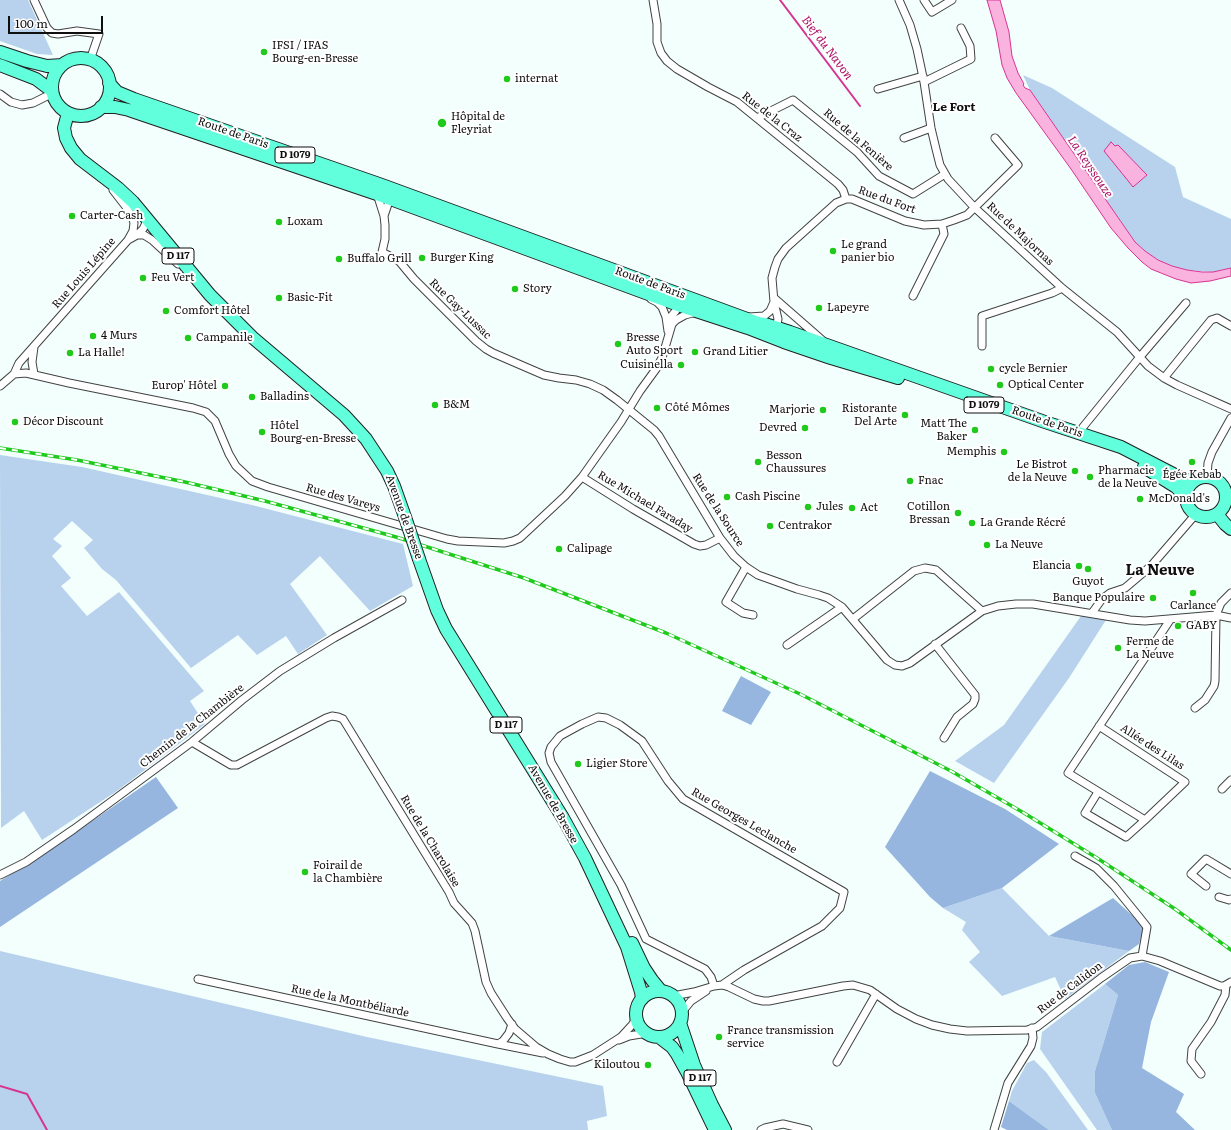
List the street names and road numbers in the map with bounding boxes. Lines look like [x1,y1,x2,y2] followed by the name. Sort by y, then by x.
[739,89,805,145] street label: Rue de la Craz
[820,106,896,174] street label: Rue de la Fenière
[196,115,270,151] street label: Route de Paris
[275,147,315,163] road number: D 1079
[856,183,918,217] street label: Rue du Fort
[984,200,1056,268] street label: Rue de Majornas
[50,235,118,311] street label: Rue Louis Lépine
[162,248,194,264] road number: D 117
[613,264,687,302] street label: Route de Paris
[426,276,494,342] street label: Rue Gay-Lussac
[964,397,1004,413] road number: D 1079
[1010,404,1084,440] street label: Route de Paris
[595,468,695,536] street label: Rue Michael Faraday
[689,471,747,549] street label: Rue de la Source
[383,473,425,561] street label: Avenue de Bresse
[304,481,382,515] street label: Rue des Vareys
[137,681,247,771] street label: Chemin de la Chambière
[490,717,522,733] road number: D 117
[1118,721,1186,773] street label: Allée des Lilas
[525,762,581,846] street label: Avenue de Bresse
[689,785,799,857] street label: Rue Georges Leclanche
[397,793,463,889] street label: Rue de la Charolaise
[1035,959,1105,1017] street label: Rue de Calidon
[290,982,410,1020] street label: Rue de la Montbéliarde
[684,1070,716,1086] road number: D 117

